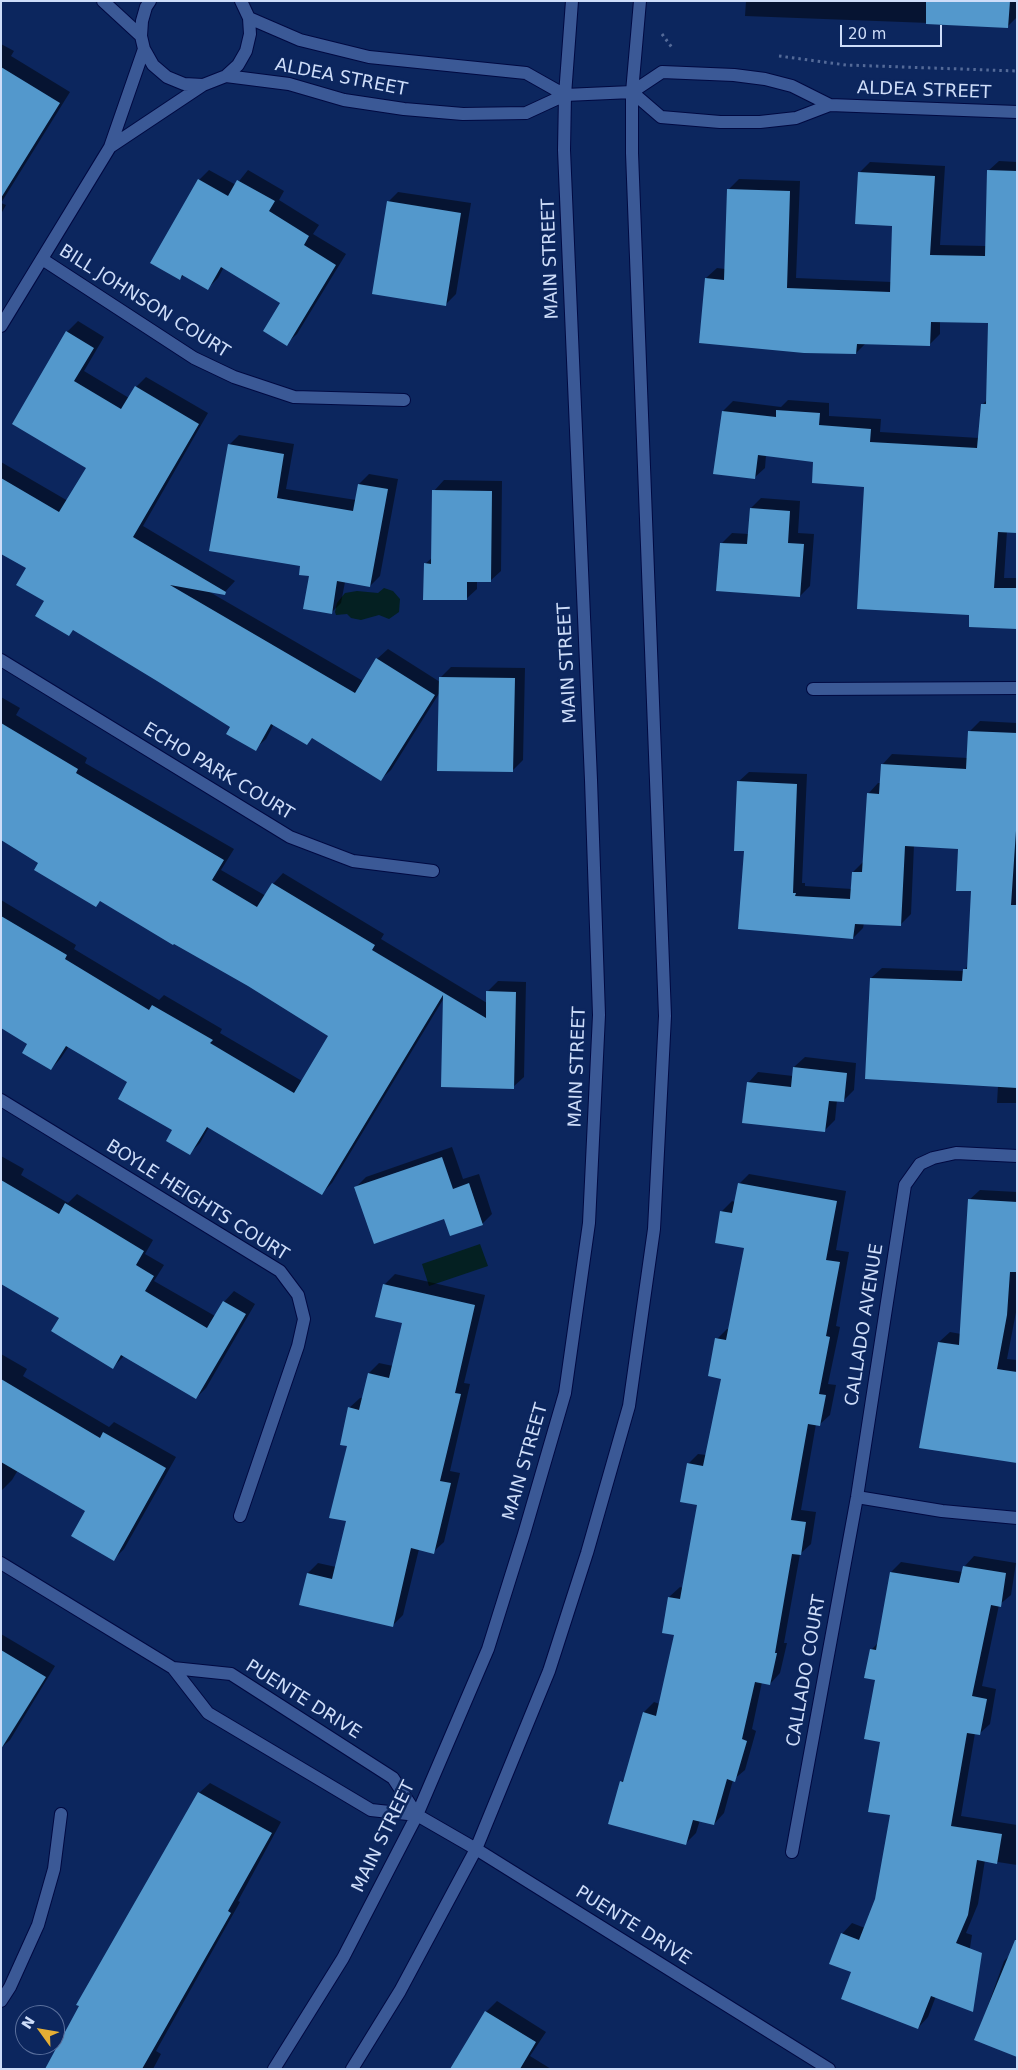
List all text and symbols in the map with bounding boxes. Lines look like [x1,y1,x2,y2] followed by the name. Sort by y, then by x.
[843,15,946,47] scale bar
[848,25,886,43] text: 20 m
[273,55,409,101] street label: ALDEA STREET
[857,78,991,104] street label: ALDEA STREET
[538,198,564,320] street label: MAIN STREET
[55,241,233,363] street label: BILL JOHNSON COURT
[554,602,582,724] street label: MAIN STREET
[139,719,297,825] street label: ECHO PARK COURT
[565,1006,591,1128] street label: MAIN STREET
[102,1136,292,1266] street label: BOYLE HEIGHTS COURT
[841,1242,889,1408] street label: CALLADO AVENUE
[499,1401,553,1523] street label: MAIN STREET
[783,1594,831,1748] street label: CALLADO COURT
[241,1656,365,1744] street label: PUENTE DRIVE
[348,1778,420,1896] street label: MAIN STREET
[571,1882,695,1970] street label: PUENTE DRIVE
[15,2005,65,2055] north arrow
[18,2013,38,2032] text: N

